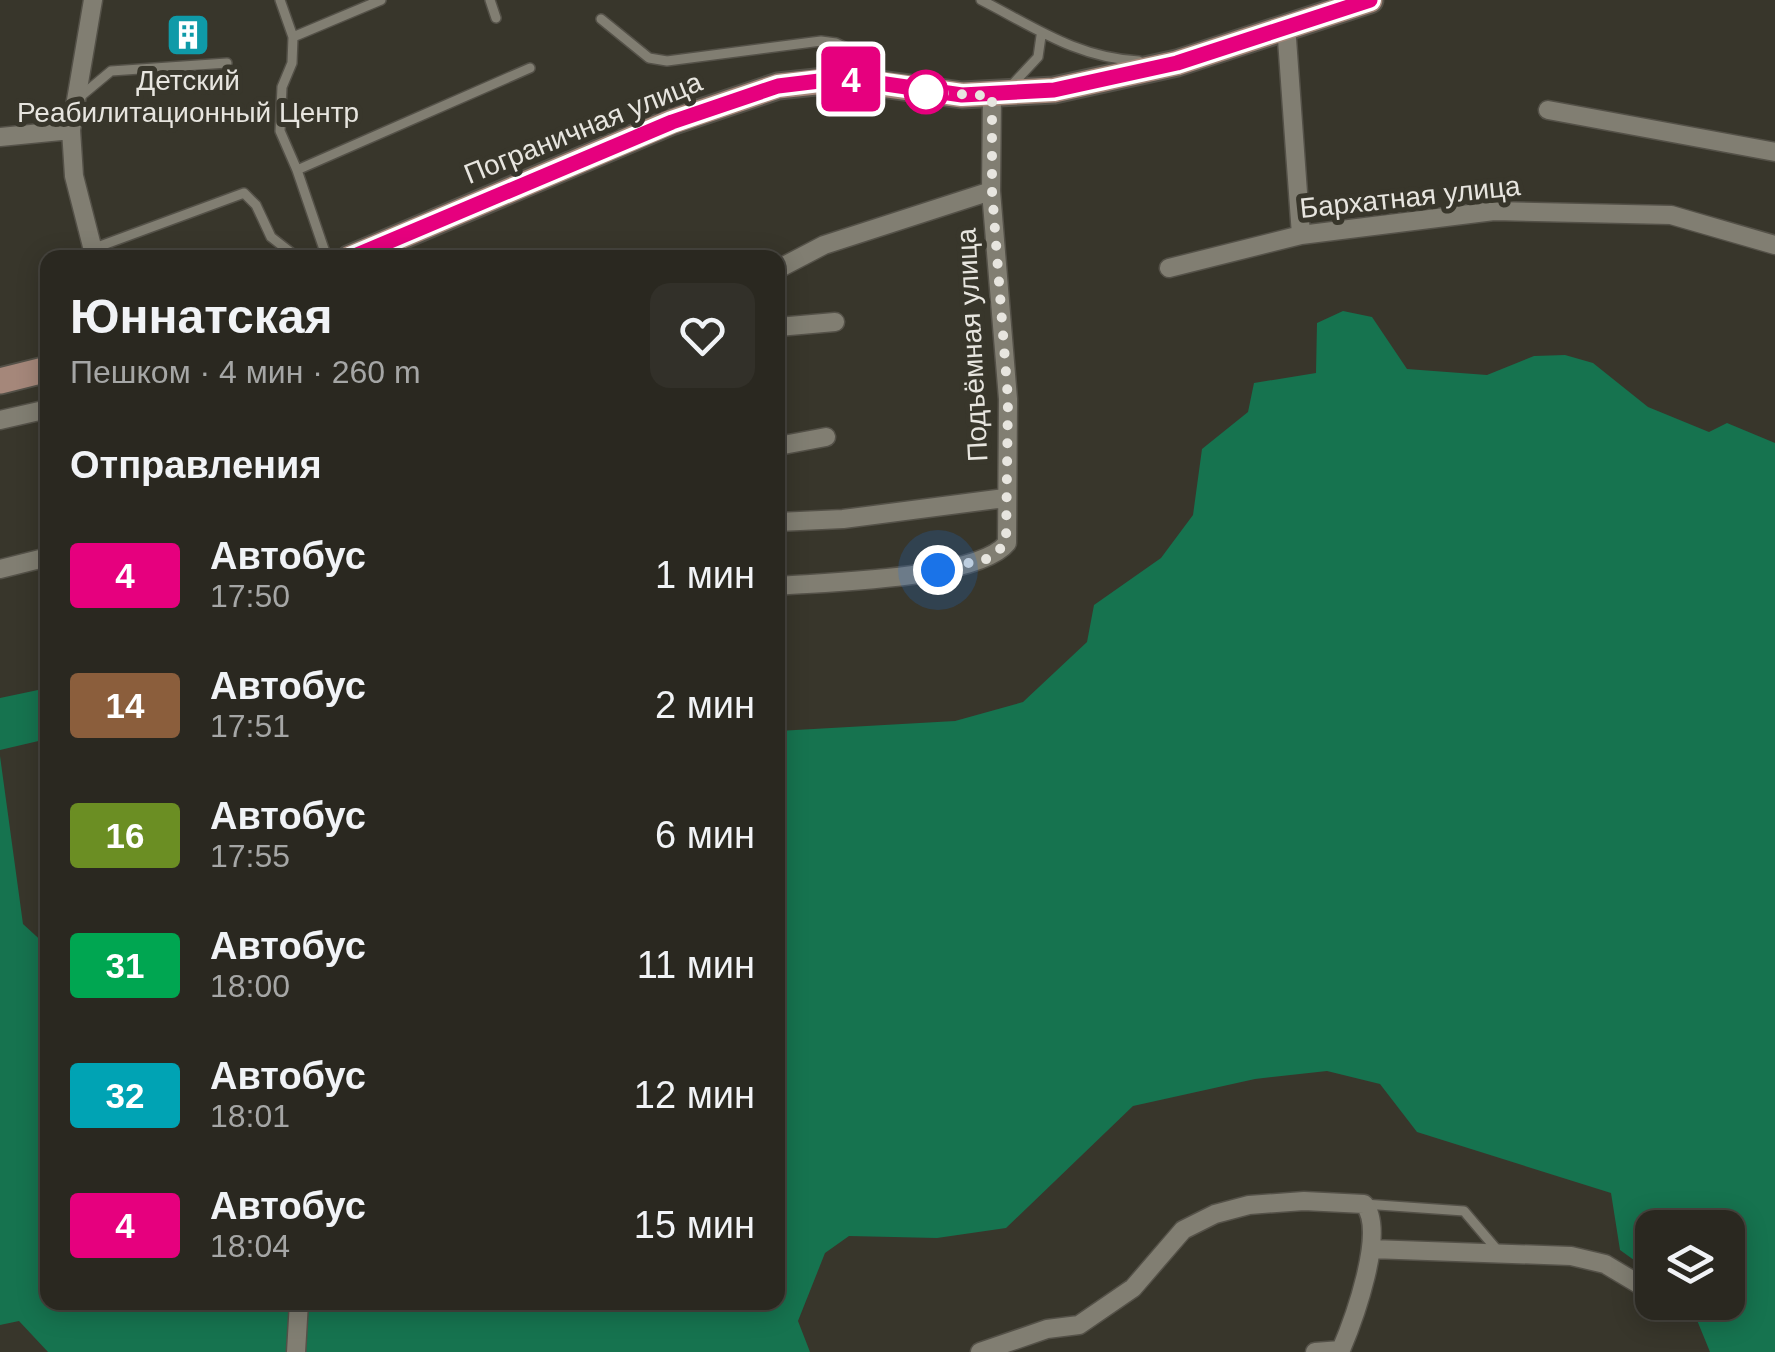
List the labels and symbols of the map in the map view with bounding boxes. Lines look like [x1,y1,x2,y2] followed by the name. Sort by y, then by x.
[165,12,211,58] building icon: Детский Реабилитационный Центр
[818,46,884,112] line badge: 4
[17,65,359,128] place label: Детский Реабилитационный Центр
[460,66,707,190] street label: Пограничная улица
[905,71,947,113] unlabelled marker
[1298,170,1522,224] street label: Бархатная улица
[950,227,994,463] street label: Подъёмная улица
[913,545,963,595] your location

